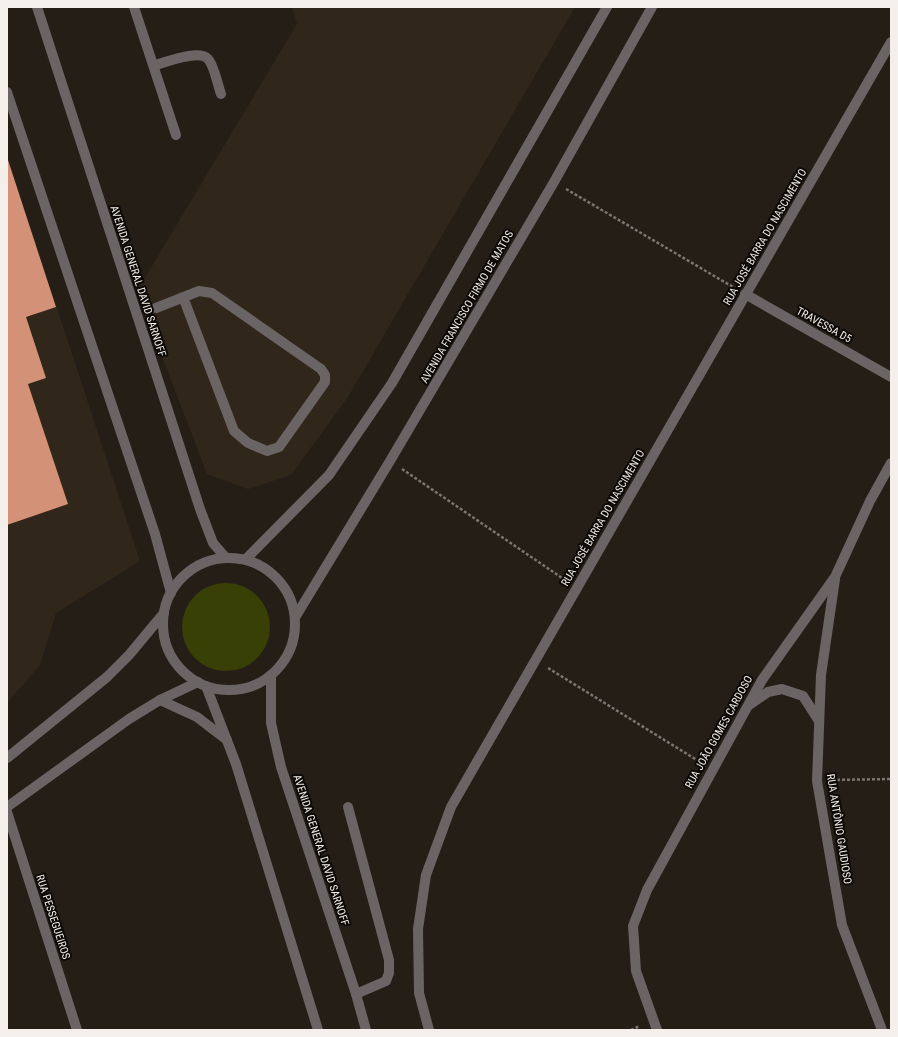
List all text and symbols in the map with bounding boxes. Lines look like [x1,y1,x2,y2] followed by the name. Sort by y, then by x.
[721,167,809,307] street label: RUA JOSÉ BARRA DO NASCIMENTO
[107,204,169,358] street label: AVENIDA GENERAL DAVID SARNOFF
[418,228,516,386] street label: AVENIDA FRANCISCO FIRMO DE MATOS
[794,305,854,345] street label: TRAVESSA D5
[559,448,647,588] street label: RUA JOSÉ BARRA DO NASCIMENTO
[683,673,755,791] street label: RUA JOÃO GOMES CARDOSO
[290,773,352,927] street label: AVENIDA GENERAL DAVID SARNOFF
[824,773,854,885] street label: RUA ANTÔNIO GAUDIOSO
[33,873,73,961] street label: RUA PESSEGUEIROS

